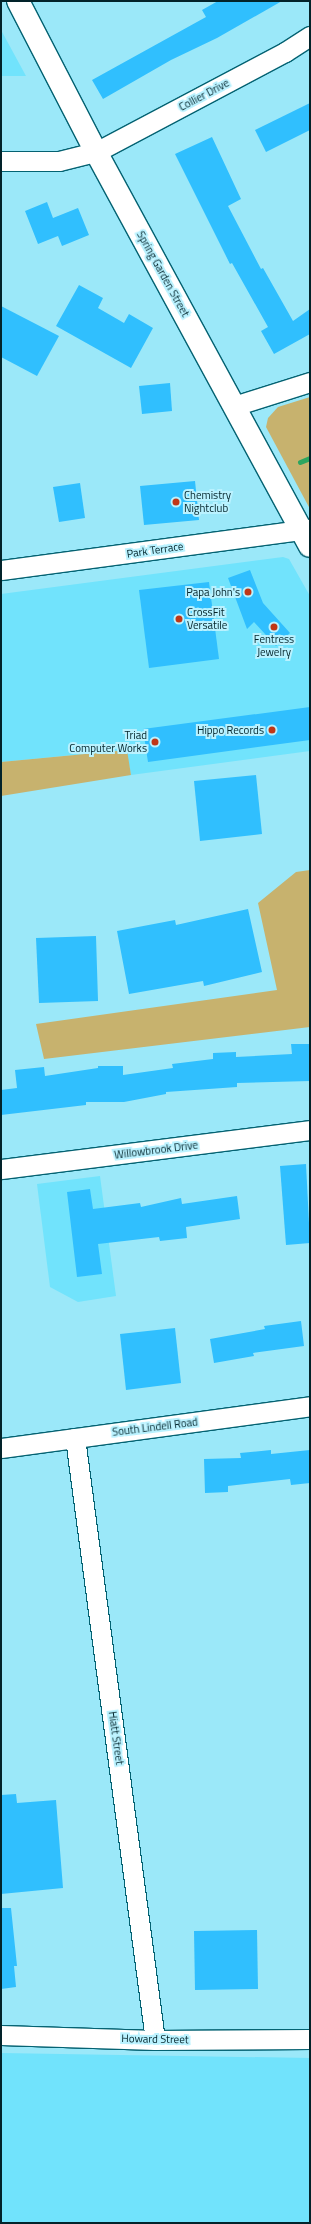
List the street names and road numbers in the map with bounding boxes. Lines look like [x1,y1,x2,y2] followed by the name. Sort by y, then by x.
[177,76,231,114] street label: Collier Drive
[134,229,192,319] street label: Spring Garden Street
[126,539,184,561] street label: Park Terrace
[113,1138,199,1162] street label: Willowbrook Drive
[111,1415,199,1439] street label: South Lindell Road
[106,1710,126,1766] street label: Hiatt Street
[121,2032,189,2046] street label: Howard Street

